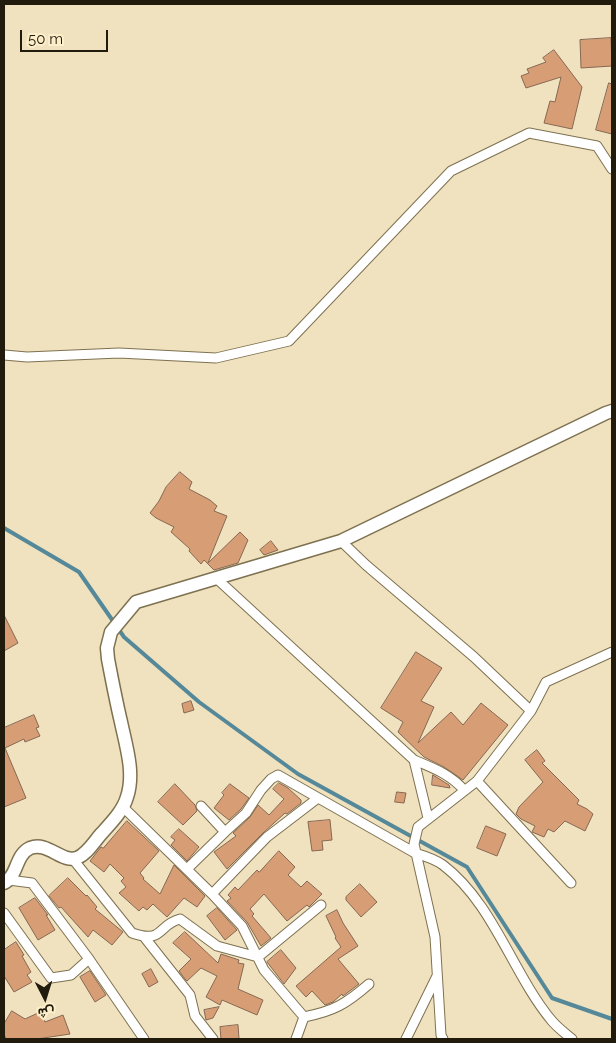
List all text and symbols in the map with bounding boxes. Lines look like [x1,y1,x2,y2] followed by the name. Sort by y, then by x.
[22,20,110,52] scale bar
[28,30,63,48] text: 50 m
[20,973,70,1023] north arrow
[37,1004,55,1022] text: ش

